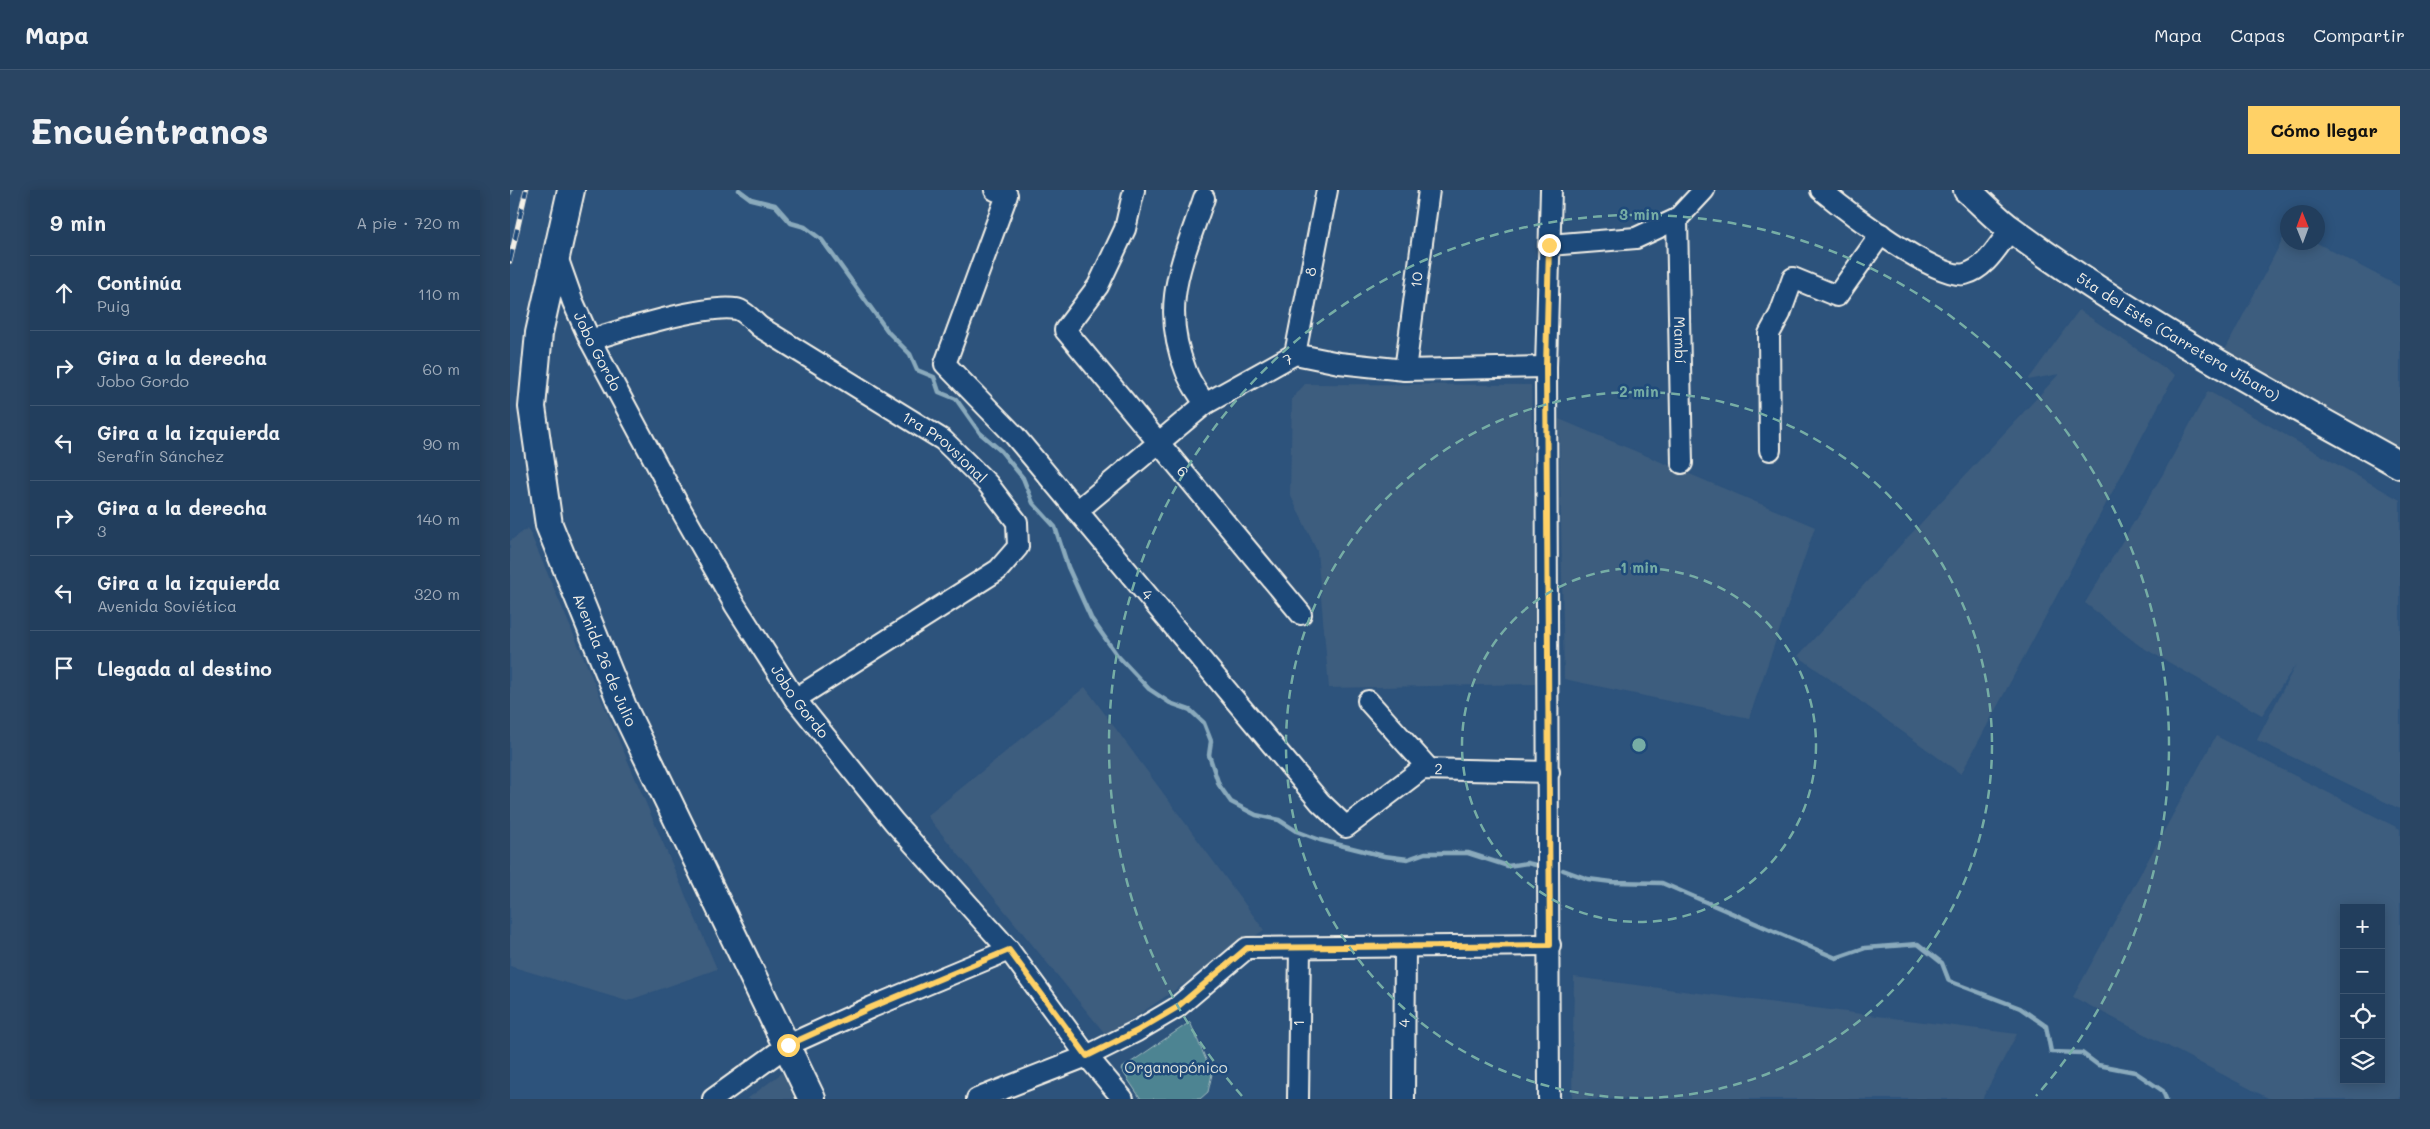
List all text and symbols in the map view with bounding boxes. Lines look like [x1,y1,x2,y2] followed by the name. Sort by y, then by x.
[25,19,89,50] text: Mapa
[2154,23,2202,47] text: Mapa
[2230,23,2285,47] text: Capas
[2313,23,2405,47] text: Compartir
[2248,106,2400,154] button: Cómo llegar
[30,107,269,153] text: Encuéntranos
[1619,204,1659,224] text: 3 min
[2280,205,2325,250] north arrow
[50,209,106,236] text: 9 min
[356,212,460,233] text: A pie · 720 m
[1538,234,1561,257] route end
[1299,265,1321,278] street label: 8
[2073,267,2284,405] street label: 5ta del Este (Carretera Jíbaro)
[97,270,182,295] text: Continúa
[1405,270,1427,289] street label: 10
[50,279,78,307] icon: ahead
[418,283,460,304] text: 110 m
[97,295,130,316] text: Puig
[570,308,626,394] street label: Jobo Gordo
[1670,316,1691,364] street label: Mambí
[97,345,267,370] text: Gira a la derecha
[1280,348,1295,370] street label: 7
[50,354,78,382] icon: right
[423,358,460,379] text: 60 m
[97,370,189,391] text: Jobo Gordo
[1619,381,1659,401] text: 2 min
[899,406,992,487] street label: 1ra Provsional
[97,420,280,445] text: Gira a la izquierda
[50,429,78,457] icon: left
[423,433,460,454] text: 90 m
[97,445,224,466] text: Serafín Sánchez
[1173,461,1194,481] street label: 6
[97,495,267,520] text: Gira a la derecha
[50,504,78,532] icon: right
[416,508,460,529] text: 140 m
[97,520,106,541] text: 3
[1620,557,1658,577] text: 1 min
[97,570,280,595] text: Gira a la izquierda
[50,579,78,607] icon: left
[414,583,460,604] text: 320 m
[1137,584,1159,604] street label: 4
[569,590,642,730] street label: Avenida 26 de Julio
[97,595,237,616] text: Avenida Soviética
[50,654,78,682] icon: arrive
[97,656,272,681] text: Llegada al destino
[767,661,834,742] street label: Jobo Gordo
[1630,736,1648,754] centre of rings
[1434,758,1443,778] street label: 2
[2340,904,2385,1084] map controls
[2340,904,2385,949] button: +
[2340,949,2385,994] button: −
[2340,994,2385,1039] button: locate
[1393,1018,1414,1027] street label: 4
[1288,1020,1308,1026] street label: 1
[777,1034,800,1057] route start
[2340,1039,2385,1084] button: layers
[1124,1057,1228,1077] park label: Organopónico

